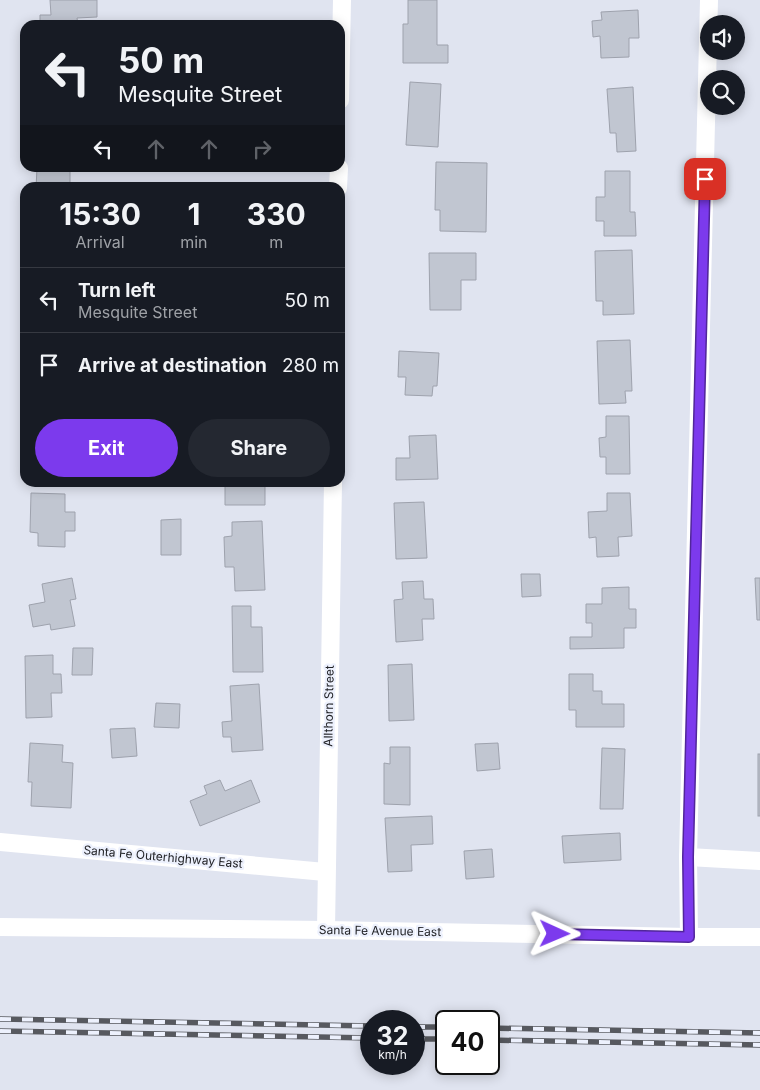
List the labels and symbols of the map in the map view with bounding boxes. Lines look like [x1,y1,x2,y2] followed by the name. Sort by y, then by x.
[684,158,726,200] pin
[320,665,337,747] street label: Allthorn Street
[83,842,243,871] street label: Santa Fe Outerhighway East
[528,907,580,959] position arrow
[319,922,441,939] street label: Santa Fe Avenue East
[435,1010,500,1075] speed limit sign: 40

